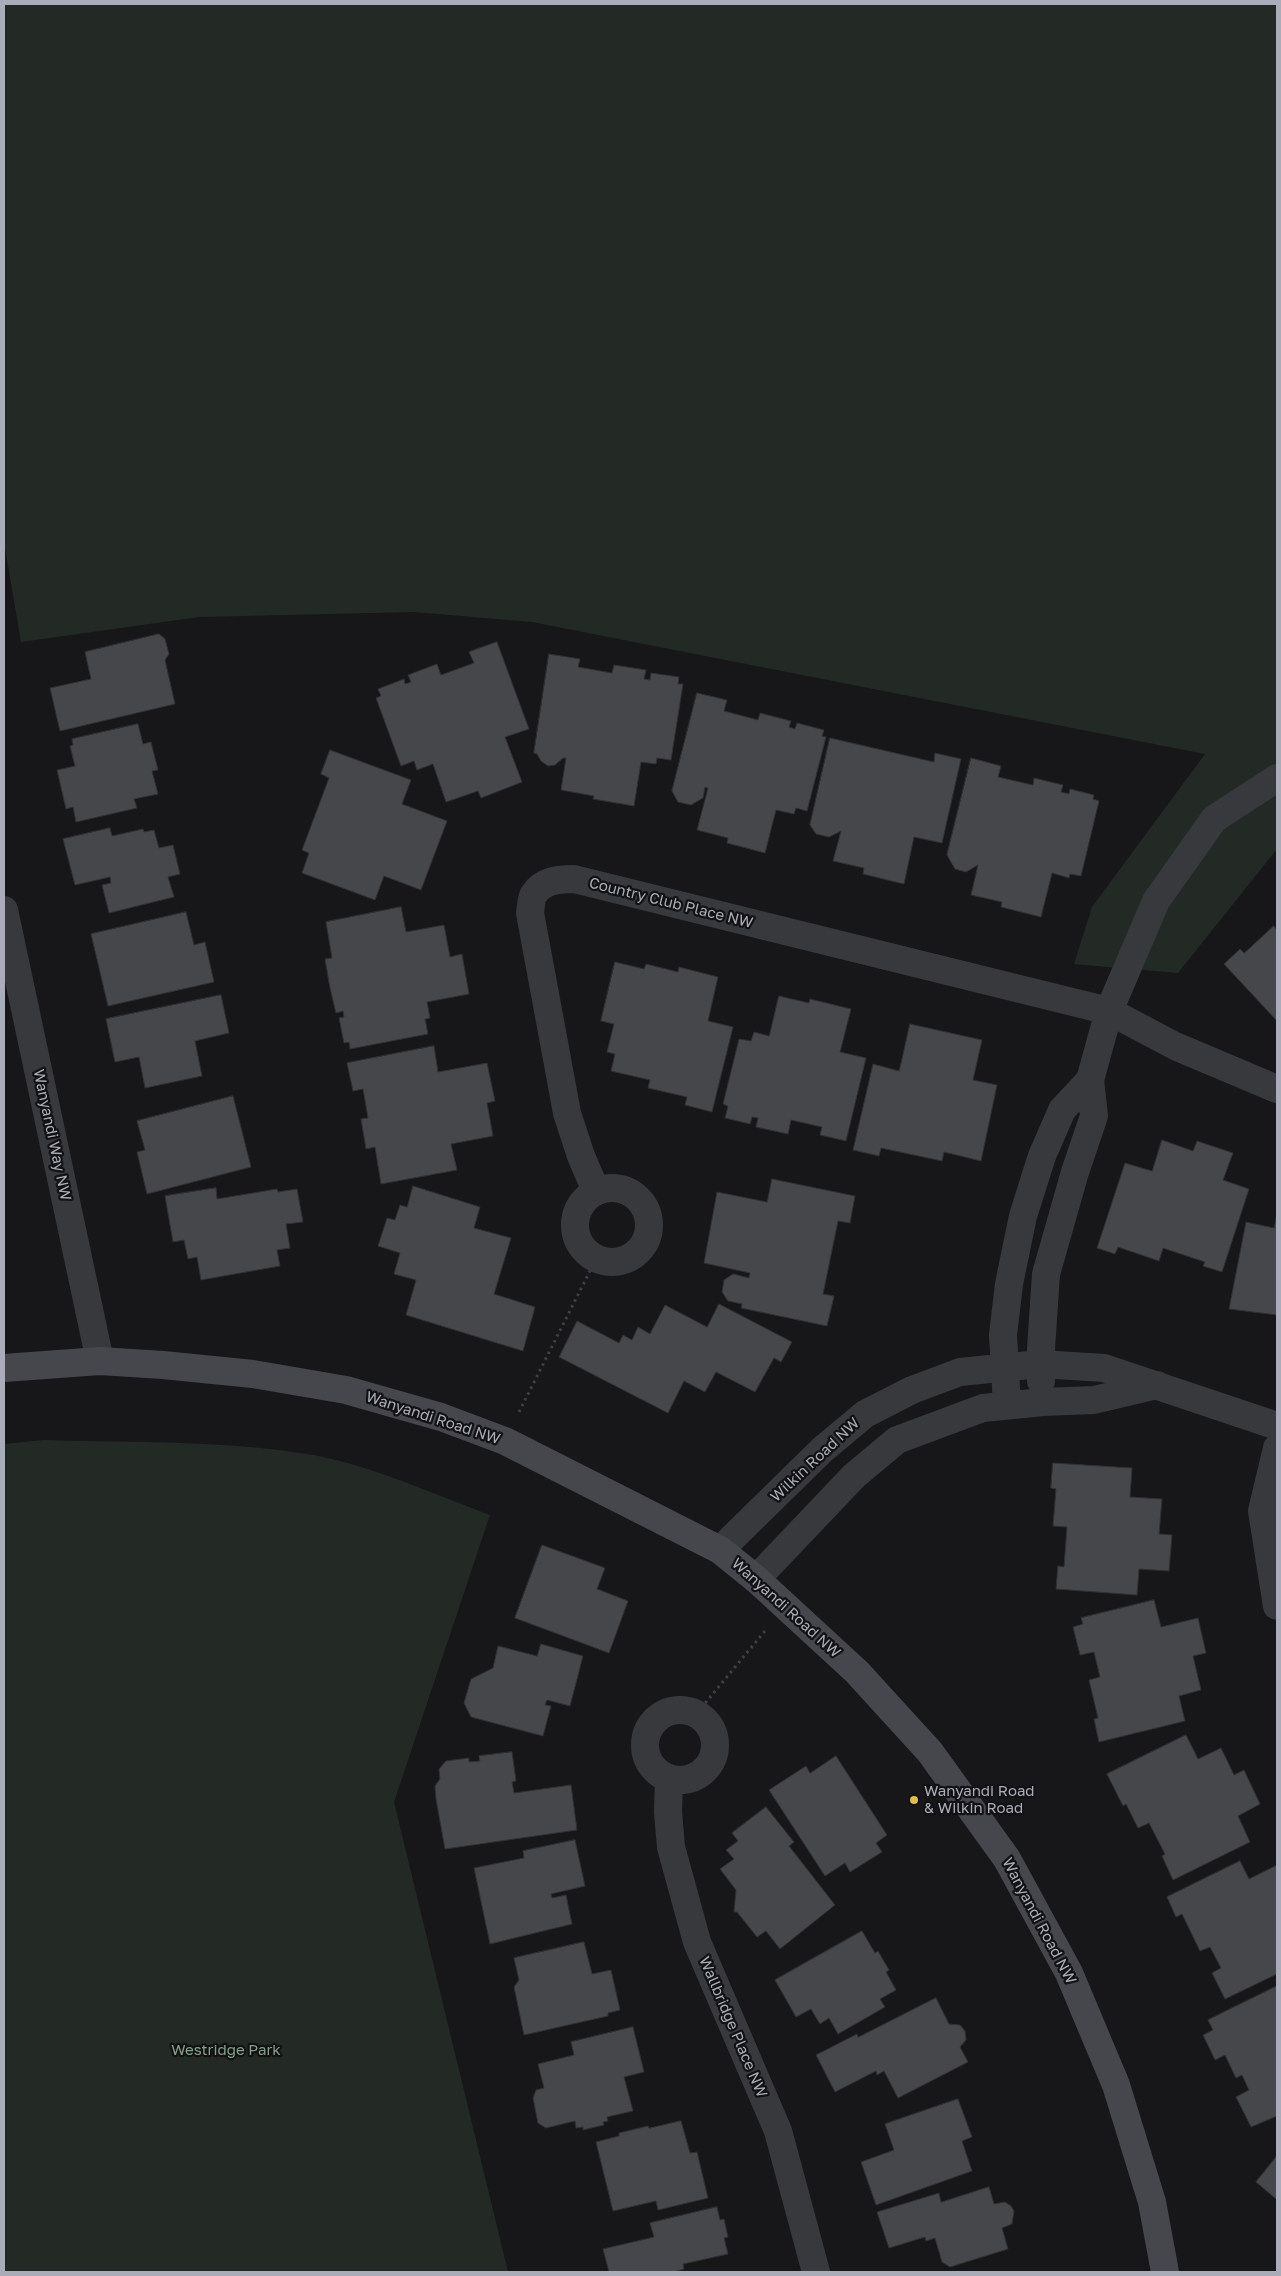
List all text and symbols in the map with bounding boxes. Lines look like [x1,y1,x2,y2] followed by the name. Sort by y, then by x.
[587,874,755,932] street label: Country Club Place NW
[29,1068,75,1202] street label: Wanyandi Way NW
[364,1388,502,1448] street label: Wanyandi Road NW
[767,1414,863,1506] street label: Wilkin Road NW
[728,1554,844,1662] street label: Wanyandi Road NW
[924,1782,1035,1817] place label: Wanyandi Road & Wilkin Road
[908,1794,920,1806] marker: Wanyandi Road & Wilkin Road
[998,1855,1080,1987] street label: Wanyandi Road NW
[695,1954,771,2100] street label: Wallbridge Place NW
[171,2041,281,2059] park label: Westridge Park

